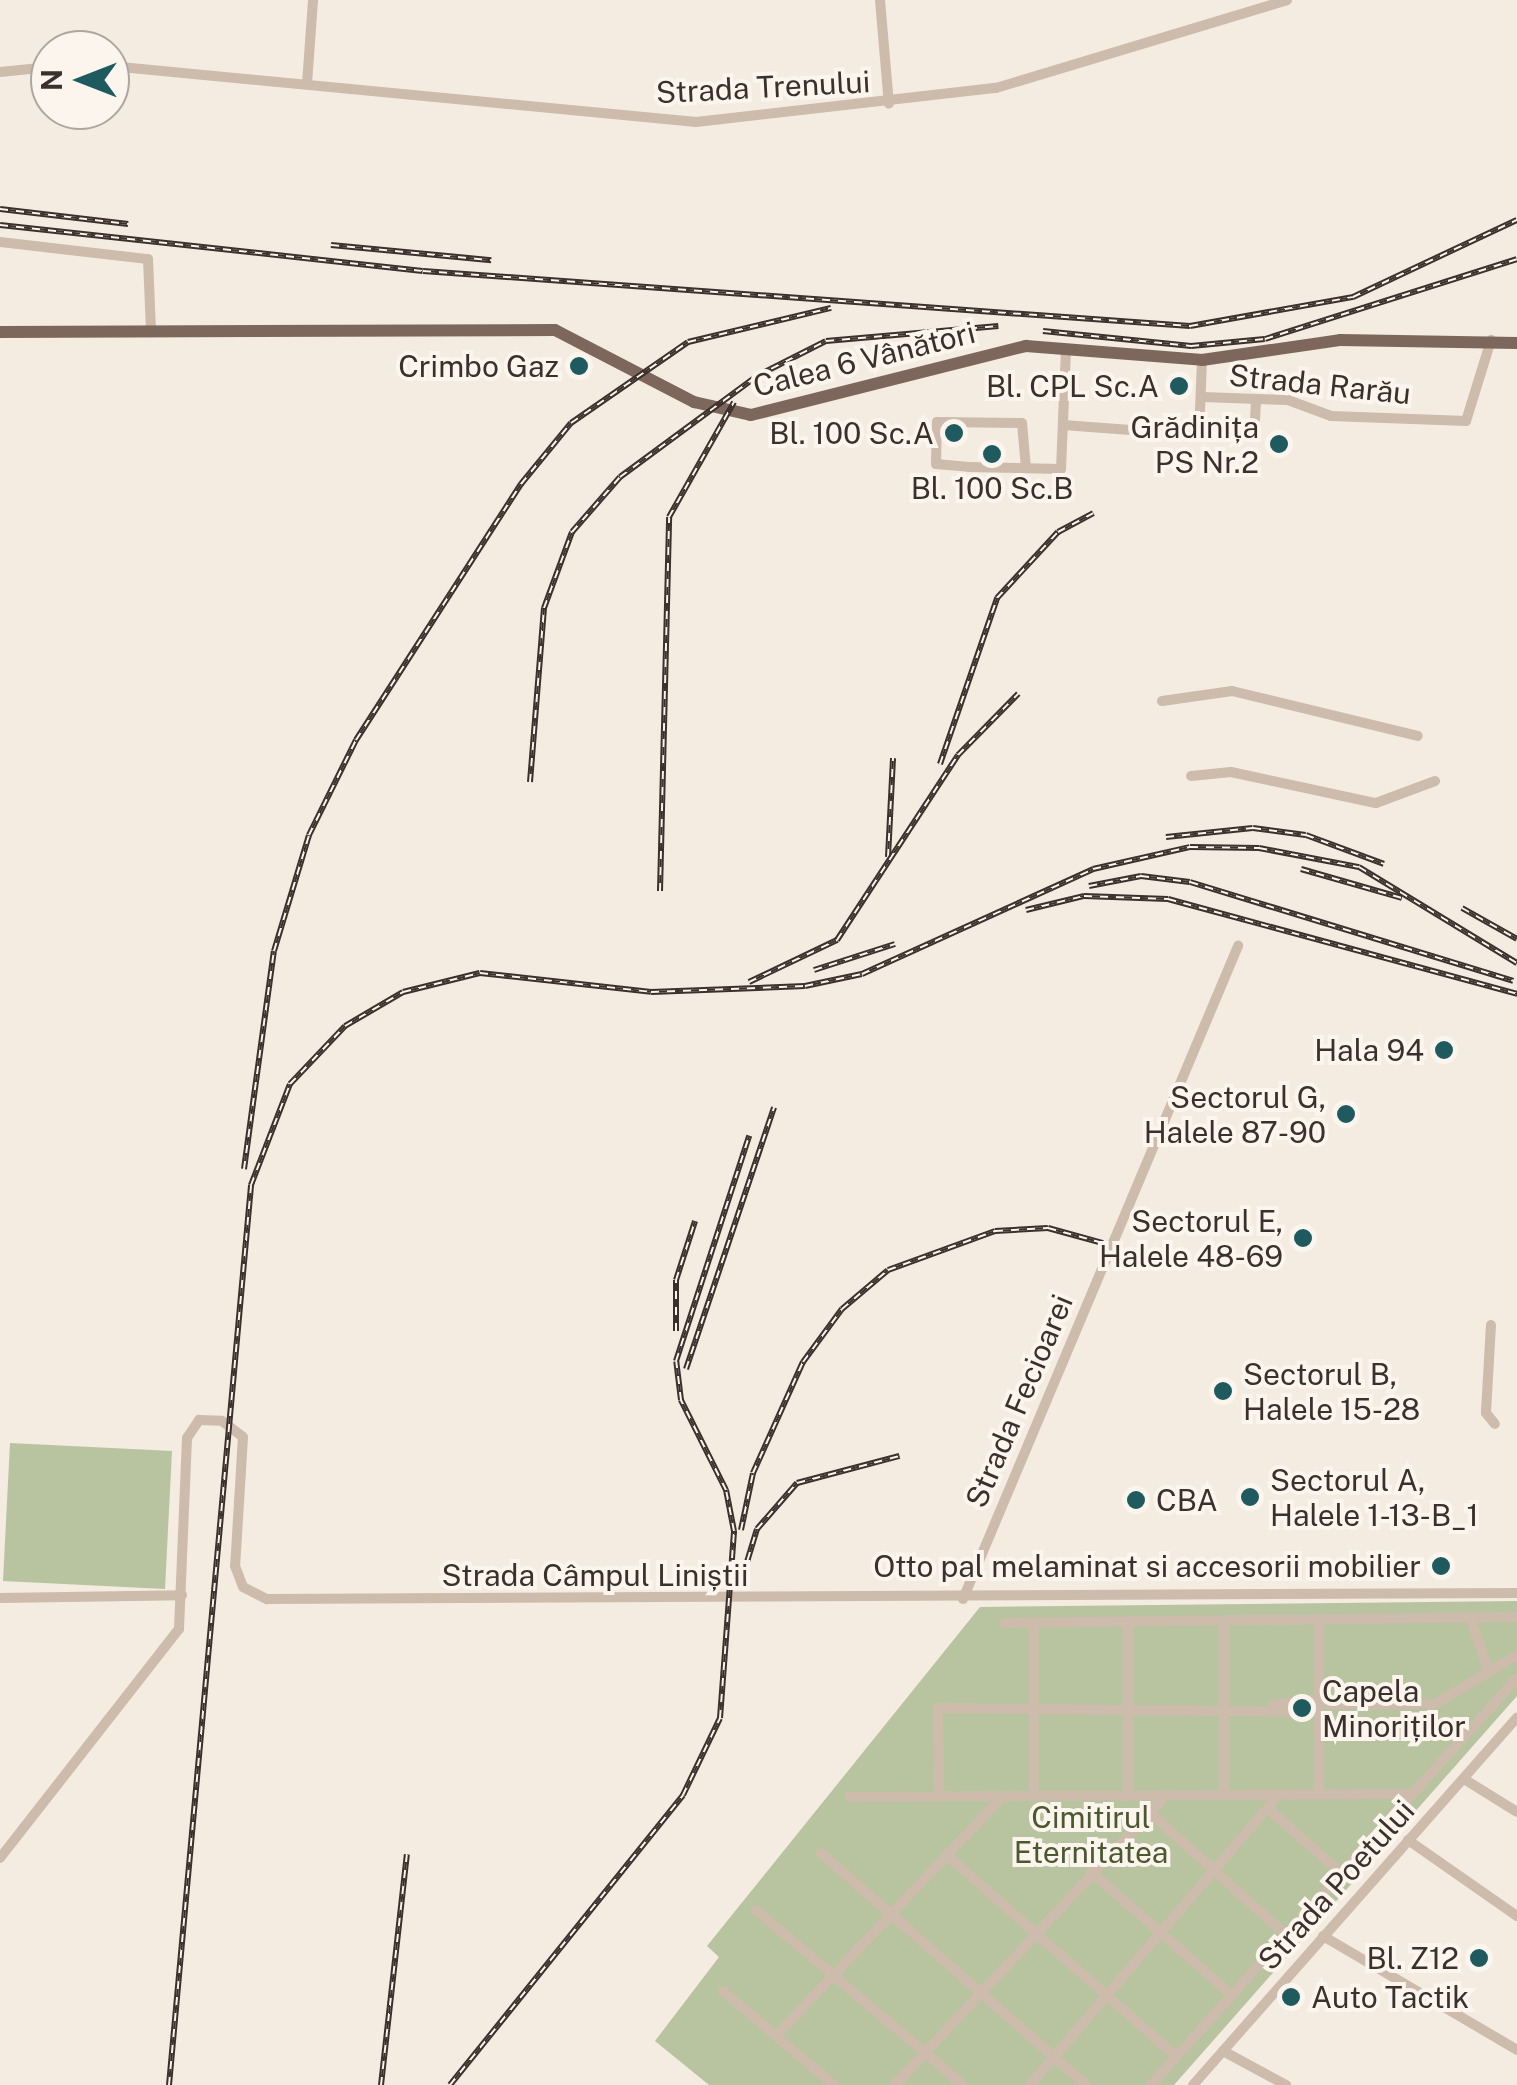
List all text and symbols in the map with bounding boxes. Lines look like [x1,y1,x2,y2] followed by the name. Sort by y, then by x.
[30,30,130,130] north arrow
[655,63,871,111] street label: Strada Trenului
[35,69,68,91] text: N
[749,314,979,404] street label: Calea 6 Vânători
[398,348,559,384] place label: Crimbo Gaz
[568,355,590,377] marker: Crimbo Gaz
[1227,357,1413,411] street label: Strada Rarău
[986,368,1159,404] place label: Bl. CPL Sc.A
[1168,375,1190,397] marker: Bl. CPL Sc.A
[1131,409,1259,480] place label: Grădinița PS Nr.2
[769,415,934,451] place label: Bl. 100 Sc.A
[943,422,965,444] marker: Bl. 100 Sc.A
[1268,433,1290,455] marker: Grădinița PS Nr.2
[981,443,1003,465] marker: Bl. 100 Sc.B
[911,470,1073,506] place label: Bl. 100 Sc.B
[1314,1032,1424,1068] place label: Hala 94
[1433,1039,1455,1061] marker: Hala 94
[1143,1079,1326,1150] place label: Sectorul G, Halele 87-90
[1335,1103,1357,1125] marker: Sectorul G, Halele 87-90
[1099,1203,1283,1274] place label: Sectorul E, Halele 48-69
[1292,1227,1314,1249] marker: Sectorul E, Halele 48-69
[958,1289,1080,1513] street label: Strada Fecioarei
[1243,1356,1420,1426] place label: Sectorul B, Halele 15-28
[1212,1380,1234,1402] marker: Sectorul B, Halele 15-28
[1270,1462,1479,1532] place label: Sectorul A, Halele 1-13-B_1
[1156,1482,1218,1518] place label: CBA
[1239,1486,1261,1508] marker: Sectorul A, Halele 1-13-B_1
[1125,1489,1147,1511] marker: CBA
[873,1548,1421,1584] place label: Otto pal melaminat si accesorii mobilier
[1430,1555,1452,1577] marker: Otto pal melaminat si accesorii mobilier
[442,1557,748,1593] street label: Strada Câmpul Liniștii
[1322,1673,1466,1744] place label: Capela Minoriților
[1291,1697,1313,1719] marker: Capela Minoriților
[1250,1793,1422,1977] street label: Strada Poetului
[1014,1799,1168,1870] park label: Cimitirul Eternitatea
[1366,1940,1459,1976] place label: Bl. Z12
[1468,1947,1490,1969] marker: Bl. Z12
[1311,1979,1469,2015] place label: Auto Tactik
[1280,1986,1302,2008] marker: Auto Tactik

